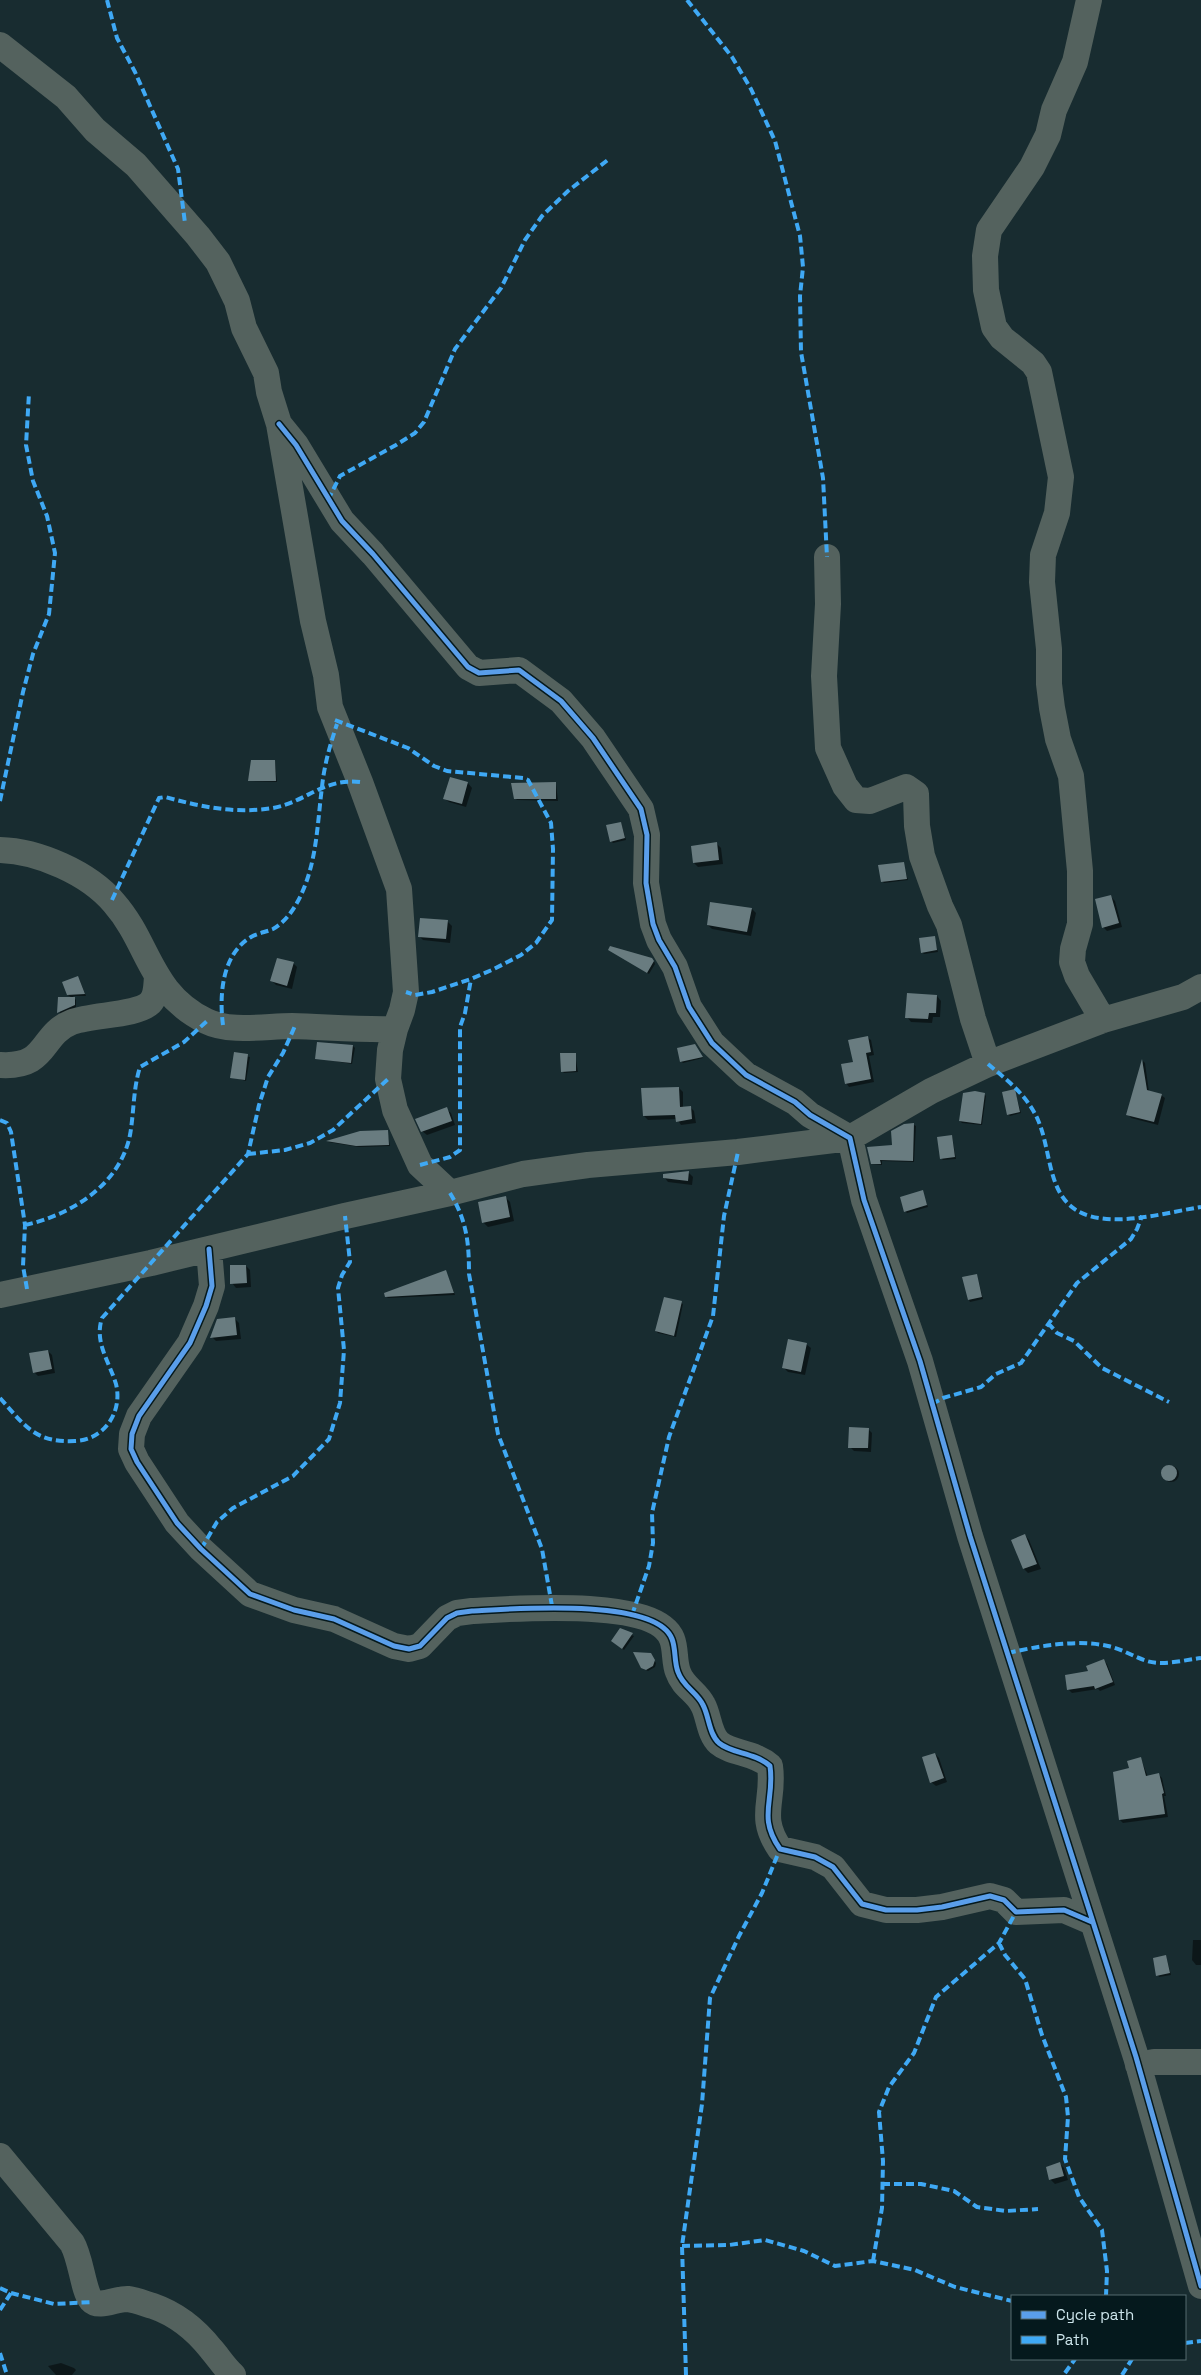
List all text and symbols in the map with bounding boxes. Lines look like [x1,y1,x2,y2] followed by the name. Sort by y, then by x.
[1011,2295,1186,2360] legend
[1056,2305,1134,2324] text: Cycle path
[1056,2330,1089,2349] text: Path

